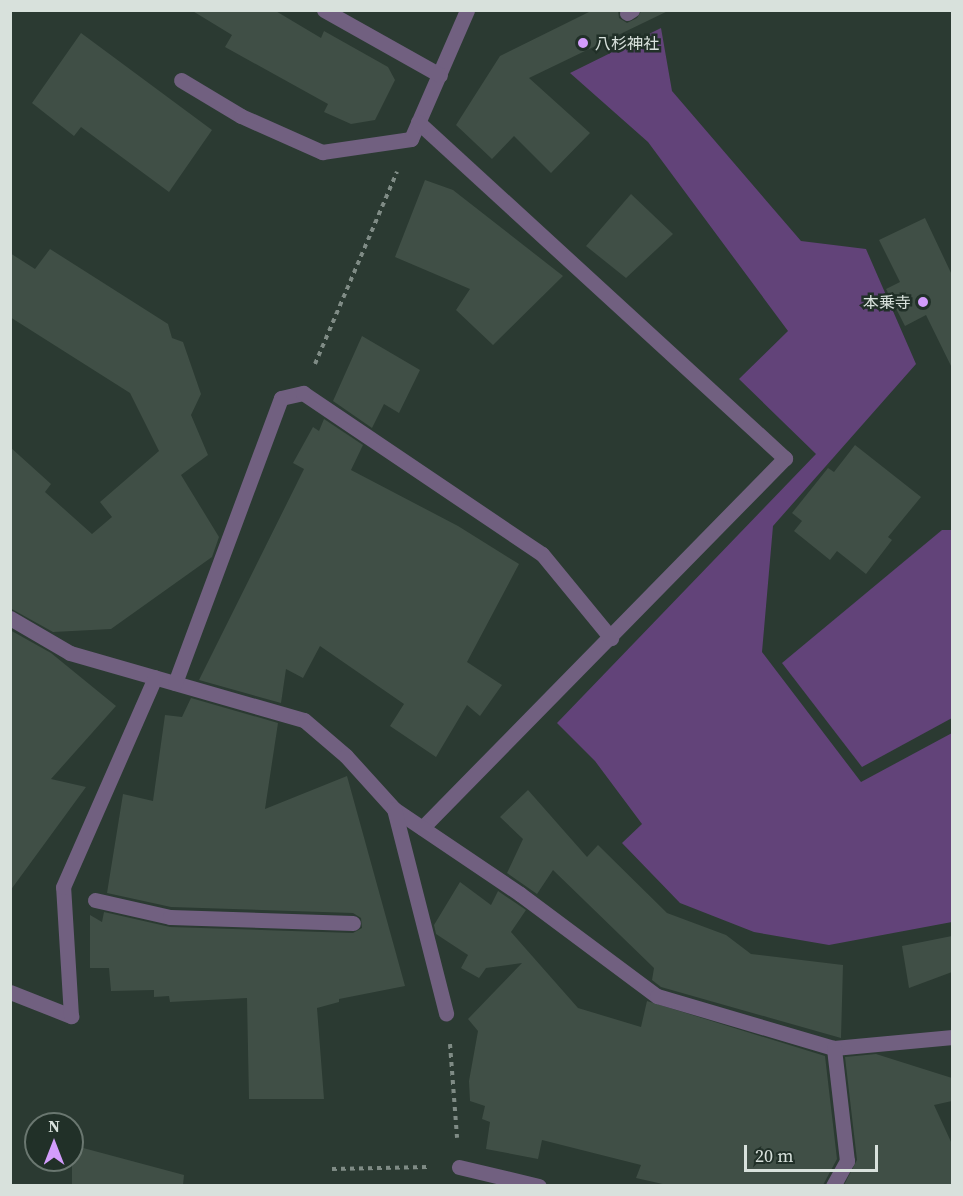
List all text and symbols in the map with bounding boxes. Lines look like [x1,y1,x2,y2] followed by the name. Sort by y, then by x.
[595,33,659,53] place label: 八杉神社
[576,36,590,50] marker: 八杉神社
[863,292,911,312] place label: 本乗寺
[916,295,930,309] marker: 本乗寺
[24,1112,84,1172] north arrow
[48,1115,60,1137] text: N
[747,1133,880,1171] scale bar
[755,1143,793,1168] text: 20 m

